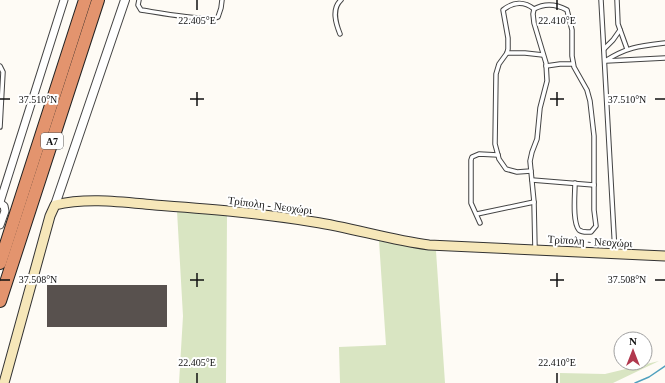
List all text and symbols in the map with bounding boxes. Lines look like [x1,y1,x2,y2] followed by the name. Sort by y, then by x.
[178,15,216,26] text: 22.405°E
[538,15,576,26] text: 22.410°E
[19,94,57,105] text: 37.510°N
[608,94,646,105] text: 37.510°N
[41,133,63,149] road number: Α7
[227,194,313,216] street label: Τρίπολη - Νεοχώρι
[547,233,633,249] street label: Τρίπολη - Νεοχώρι
[19,274,57,285] text: 37.508°N
[608,274,646,285] text: 37.508°N
[613,331,653,371] north arrow
[629,335,637,347] text: N
[178,357,216,368] text: 22.405°E
[538,357,576,368] text: 22.410°E

